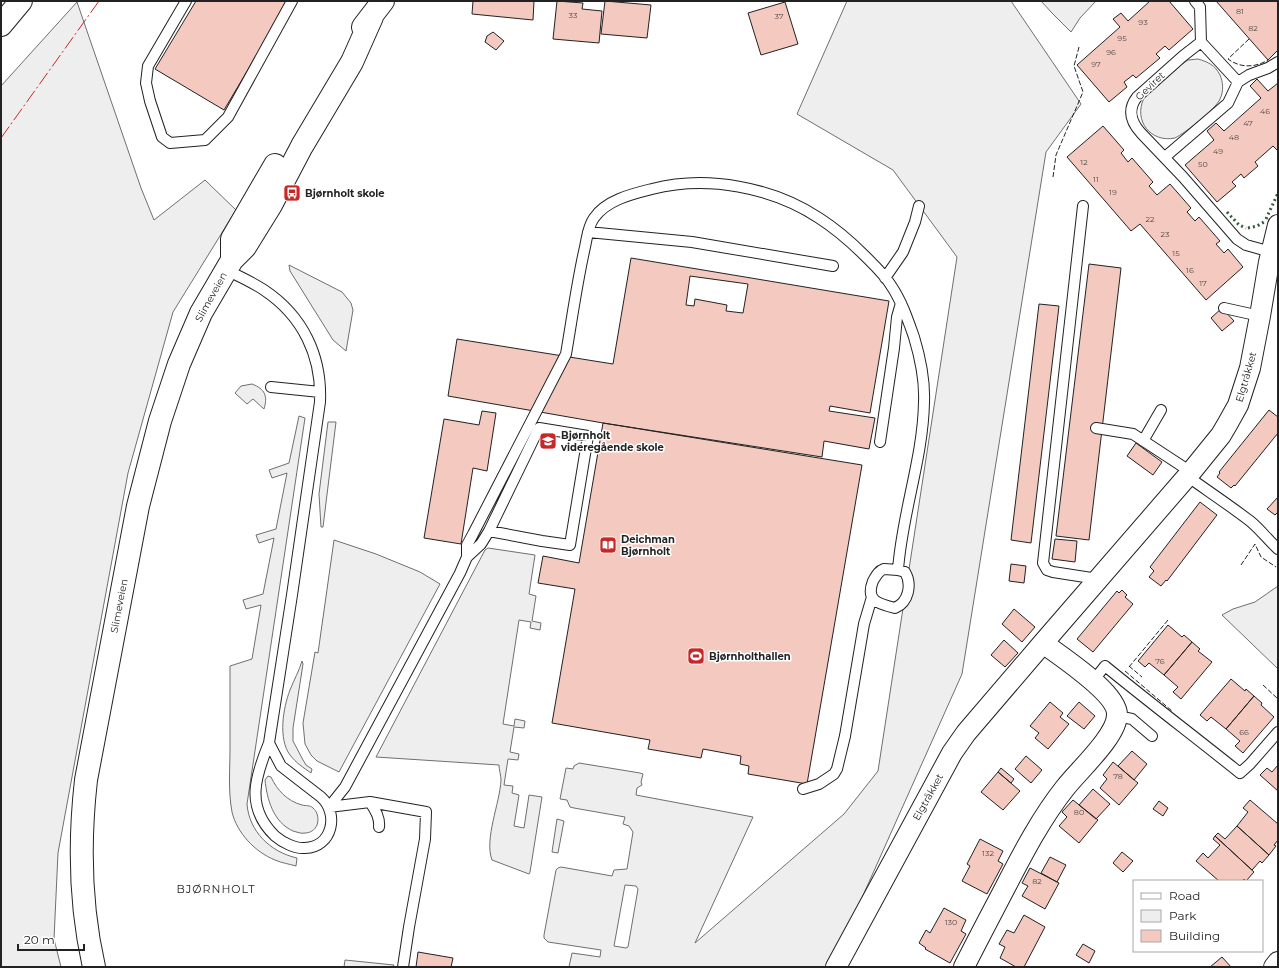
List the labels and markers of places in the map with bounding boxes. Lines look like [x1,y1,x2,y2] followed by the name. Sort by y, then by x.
[282,183,302,203] bus stop icon: Bjørnholt skole
[305,187,385,200] place label: Bjørnholt skole
[560,429,664,454] place label: Bjørnholt videregående skole
[538,431,558,451] school or university icon: Bjørnholt videregående skole
[621,533,675,558] place label: Deichman Bjørnholt
[598,535,618,555] library icon: Deichman Bjørnholt
[686,646,706,666] sports icon: Bjørnholthallen
[709,650,791,663] place label: Bjørnholthallen

